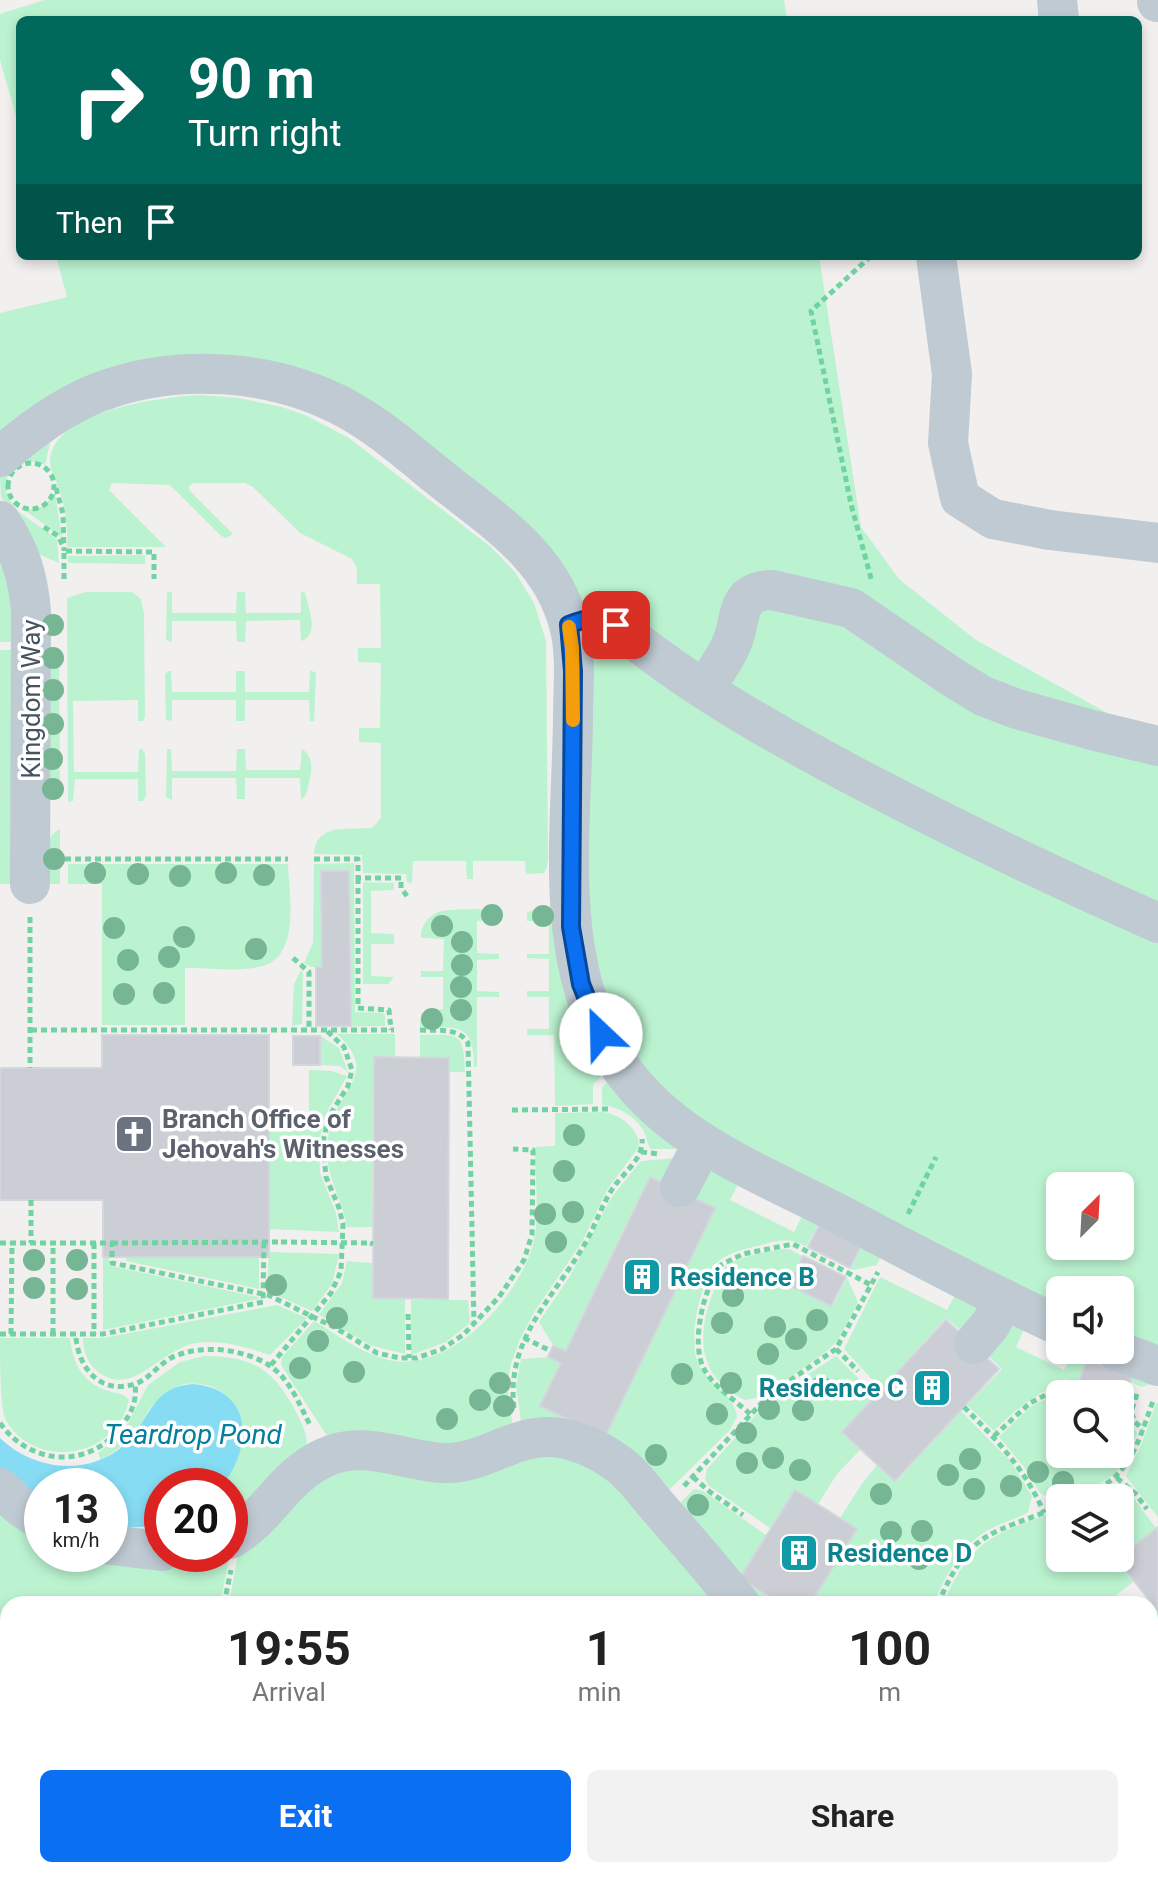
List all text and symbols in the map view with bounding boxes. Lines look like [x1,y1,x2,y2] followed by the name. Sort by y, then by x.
[188,46,315,112] text: 90 m
[56,48,160,152] icon: right
[188,113,341,155] text: Turn right
[139,200,183,244] icon: arrive
[56,205,123,240] text: Then
[582,591,650,659] pin
[594,603,638,647] icon: arrive
[16,619,46,779] street label: Kingdom Way
[559,992,643,1076] position arrow
[162,1104,404,1164] place label: Branch Office of Jehovah's Witnesses
[113,1113,155,1155] church icon: Branch Office of Jehovah's Witnesses
[1046,1172,1134,1260] north arrow
[1046,1172,1134,1572] map controls
[621,1256,663,1298] building icon: Residence B
[670,1262,815,1292] place label: Residence B
[1046,1276,1134,1364] button: sound
[911,1367,953,1409] building icon: Residence C
[759,1373,904,1403] place label: Residence C
[1046,1380,1134,1468] button: search
[104,1418,282,1451] water label: Teardrop Pond
[144,1468,248,1572] speed limit sign: 20
[1046,1484,1134,1572] button: layers
[53,1486,99,1533] text: 13
[53,1528,99,1552] text: km/h
[778,1532,820,1574] building icon: Residence D
[827,1538,972,1568] place label: Residence D
[227,1620,351,1677] text: 19:55
[586,1620,613,1677] text: 1
[848,1620,931,1677] text: 100
[252,1677,326,1707] text: Arrival
[578,1677,621,1707] text: min
[878,1677,901,1707] text: m
[40,1770,571,1862] button: Exit
[587,1770,1118,1862] button: Share

